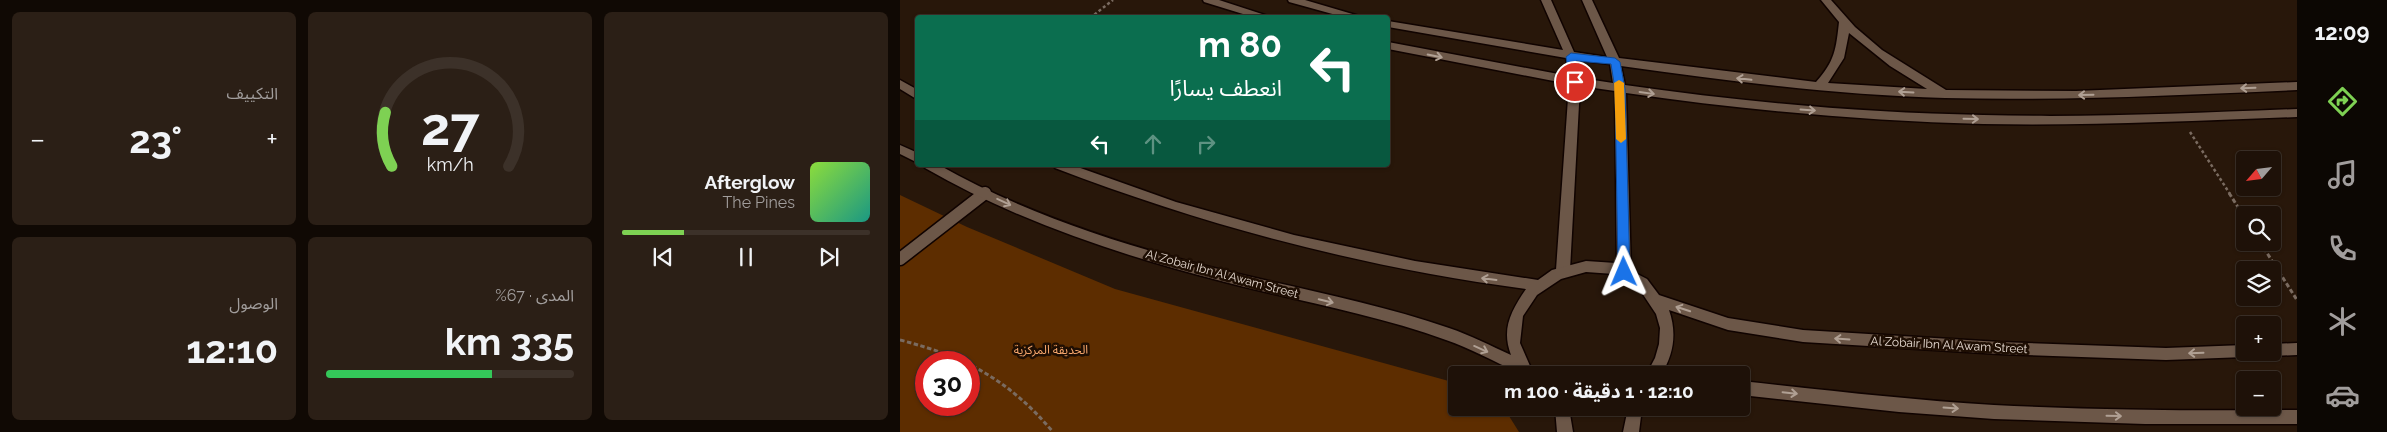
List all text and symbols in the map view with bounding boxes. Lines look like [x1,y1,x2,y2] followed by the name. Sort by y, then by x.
[2314,19,2370,45] text: 12:09
[1198,24,1282,65] text: 80 m
[1300,35,1365,100] icon: left
[1427,52,1443,61] one-way arrow
[1554,61,1596,103] pin
[1561,68,1589,96] icon: arrive
[1736,74,1752,84] one-way arrow
[1170,75,1282,101] text: انعطف يسارًا
[226,84,278,103] text: التكييف
[2241,84,2257,93] one-way arrow
[2325,84,2360,119] icon: directions
[1639,88,1655,98] one-way arrow
[1898,88,1914,97] one-way arrow
[2078,90,2094,99] one-way arrow
[421,96,480,157] text: 27
[1800,106,1816,115] one-way arrow
[1962,114,1978,124] one-way arrow
[129,117,182,162] text: 23°
[30,123,45,156] text: −
[266,123,278,156] text: +
[1086,130,1114,158] icon: left
[1139,130,1167,158] icon: ahead
[1192,130,1220,158] icon: right
[2236,151,2281,196] north arrow
[2236,151,2281,416] map controls
[426,154,474,175] text: km/h
[2325,157,2360,192] icon: music
[705,171,795,193] text: Afterglow
[723,193,795,212] text: The Pines
[996,197,1011,207] one-way arrow
[2236,206,2281,251] button: search
[2325,231,2360,266] icon: phone
[649,243,677,271] icon: previous
[732,243,760,271] icon: pause
[815,243,843,271] icon: next
[1597,245,1649,297] position arrow
[1144,247,1300,301] street label: Al Zobair Ibn Al Awam Street
[2236,261,2281,306] button: layers
[1481,274,1497,284] one-way arrow
[495,286,574,305] text: المدى · 67%
[229,294,278,313] text: الوصول
[1317,297,1333,306] one-way arrow
[1675,304,1691,313] one-way arrow
[2325,304,2360,339] icon: climate
[2236,316,2281,361] button: +
[445,319,574,364] text: 335 km
[186,327,278,372] text: 12:10
[1834,334,1850,344] one-way arrow
[1870,334,2028,356] street label: Al Zobair Ibn Al Awam Street
[1014,343,1088,357] park label: الحديقة المركزية
[1473,344,1488,354] one-way arrow
[2189,348,2205,358] one-way arrow
[915,351,980,416] speed limit sign: 30
[2236,371,2281,416] button: −
[2325,378,2360,413] icon: car
[1504,380,1694,402] text: 12:10 · 1 دقيقة · 100 m
[1781,388,1797,398] one-way arrow
[1943,404,1959,413] one-way arrow
[2106,411,2122,420] one-way arrow

